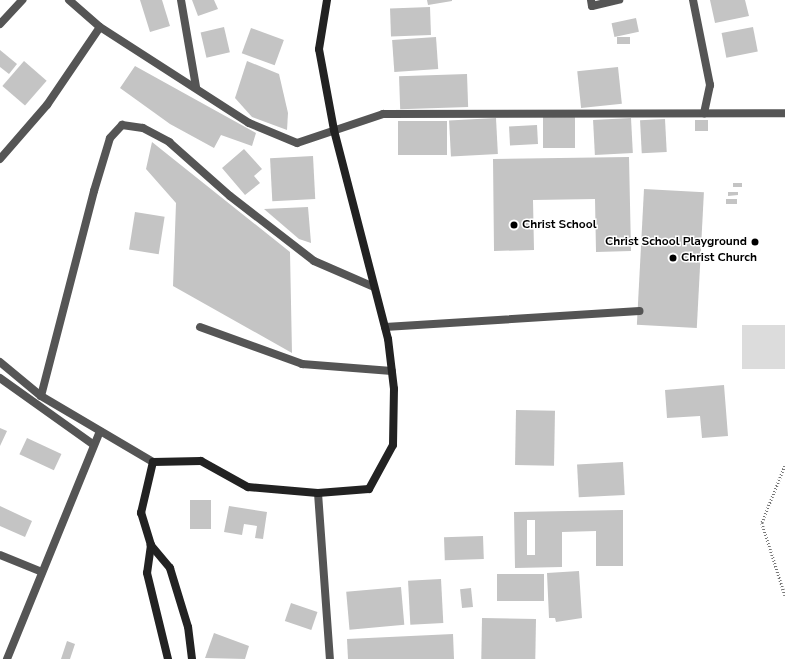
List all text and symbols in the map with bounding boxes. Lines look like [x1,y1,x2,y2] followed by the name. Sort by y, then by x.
[522,218,596,232] place label: Christ School
[509,220,519,230] marker: Christ School
[605,235,747,249] place label: Christ School Playground
[750,237,760,247] marker: Christ School Playground
[681,251,757,265] place label: Christ Church
[668,253,678,263] marker: Christ Church

